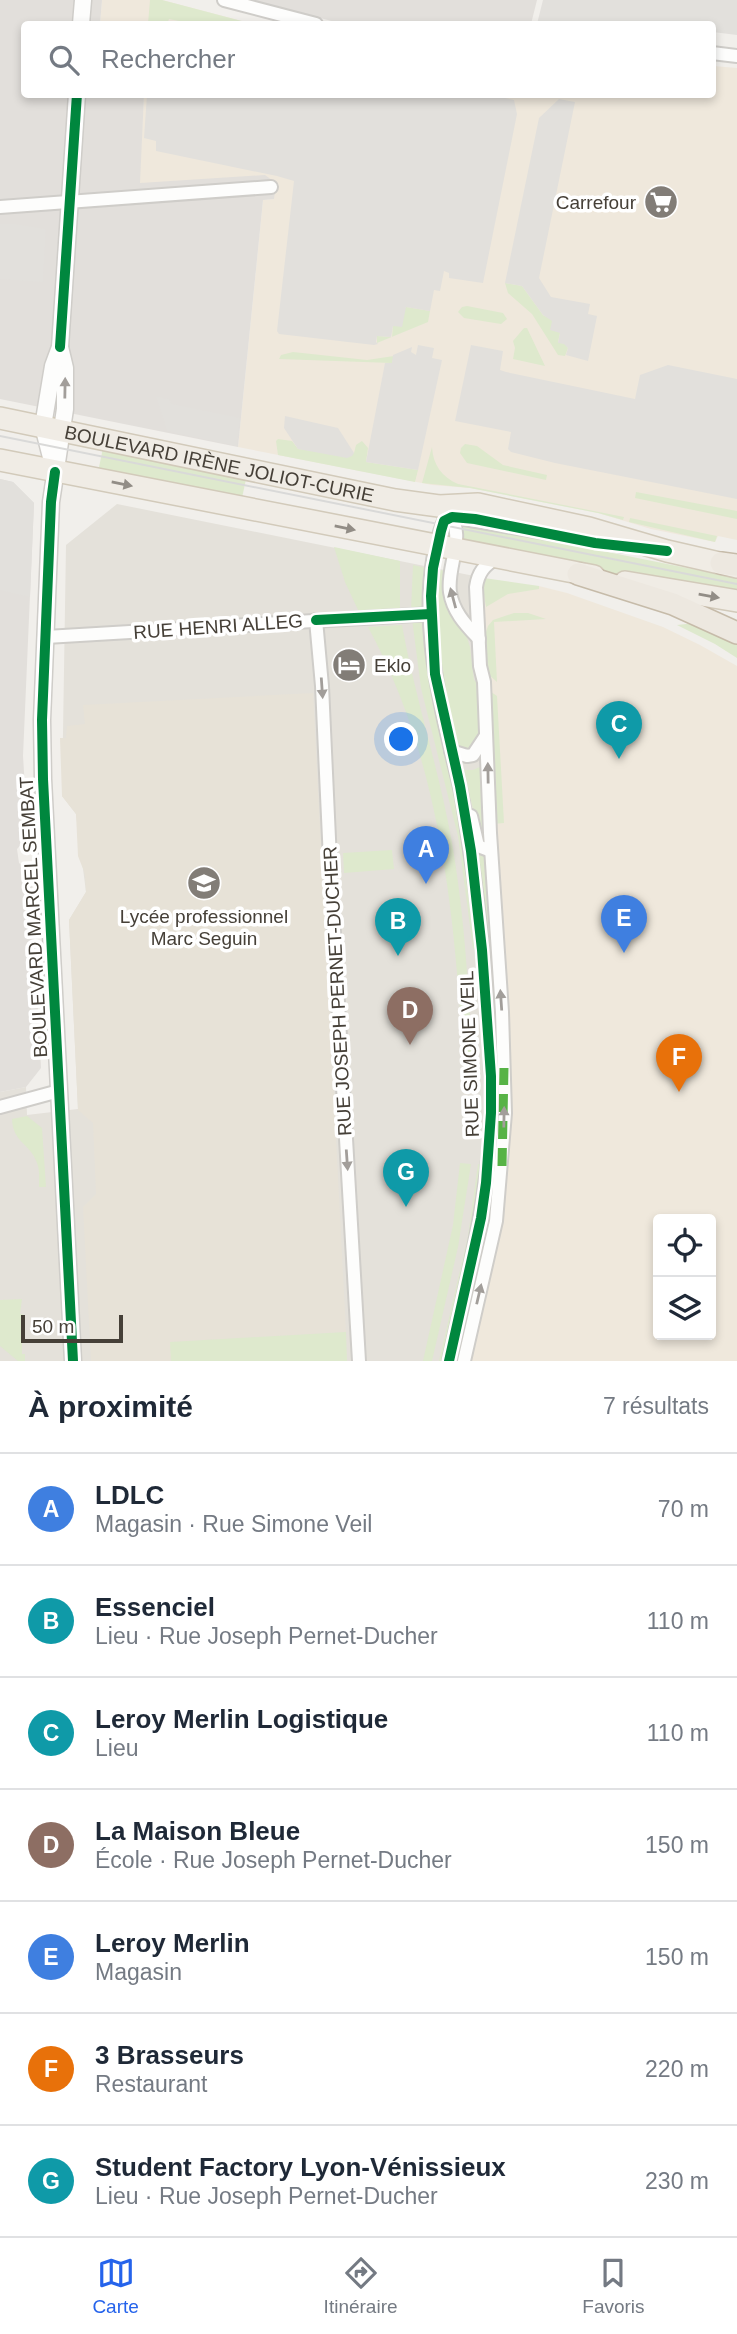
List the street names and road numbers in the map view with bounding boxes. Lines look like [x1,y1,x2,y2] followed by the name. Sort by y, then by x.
[63,422,376,506] street label: BOULEVARD IRÈNE JOLIOT-CURIE
[133,610,304,643] street label: RUE HENRI ALLEG
[16,775,51,1058] street label: BOULEVARD MARCEL SEMBAT
[319,845,356,1136] street label: RUE JOSEPH PERNET-DUCHER
[456,970,483,1138] street label: RUE SIMONE VEIL

